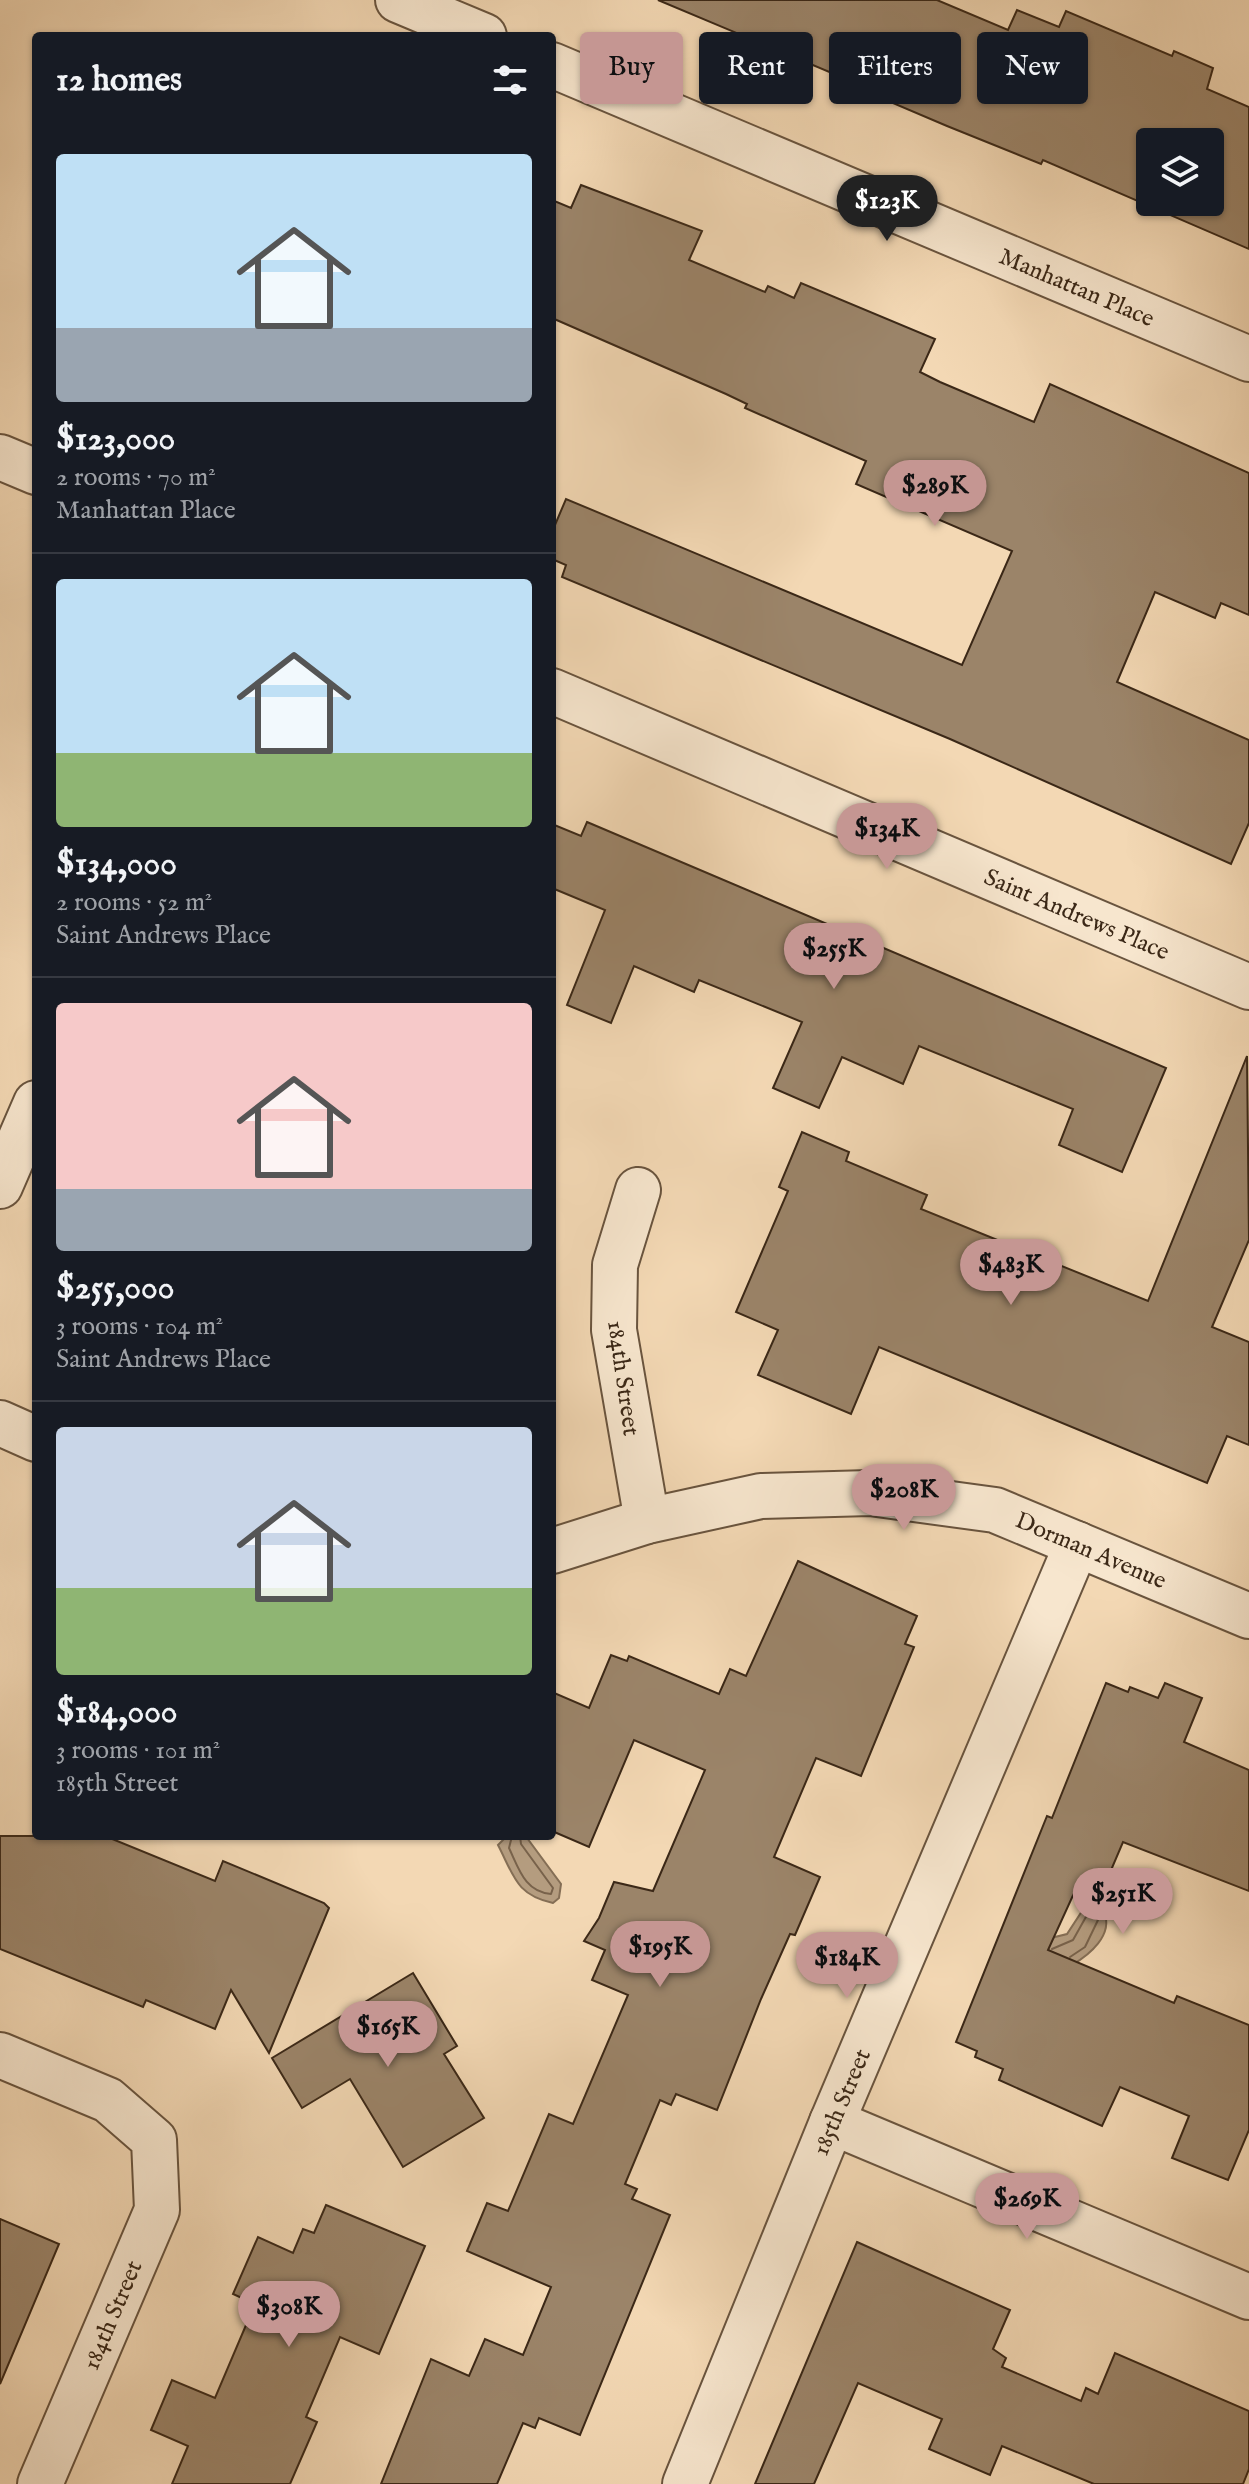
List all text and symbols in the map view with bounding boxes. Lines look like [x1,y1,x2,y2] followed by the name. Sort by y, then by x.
[580,32,683,104] chip: Buy
[699,32,813,104] chip: Rent
[829,32,961,104] chip: Filters
[977,32,1088,104] chip: New
[488,58,532,102] icon: filters
[56,59,182,102] text: 12 homes
[1136,128,1224,216] map controls
[1136,128,1224,216] button: layers
[831,175,943,243] pin: $123K
[855,184,919,217] text: $123K
[222,206,366,350] icon: home
[994,242,1159,335] street label: Manhattan Place
[56,418,175,461] text: $123,000
[879,460,991,528] pin: $289K
[56,461,216,494] text: 2 rooms · 70 m²
[902,469,968,502] text: $289K
[56,494,236,527] text: Manhattan Place
[222,631,366,775] icon: home
[831,803,943,871] pin: $134K
[854,812,920,845] text: $134K
[56,843,177,886] text: $134,000
[979,862,1174,968] street label: Saint Andrews Place
[56,886,212,919] text: 2 rooms · 52 m²
[56,919,271,952] text: Saint Andrews Place
[778,923,890,991] pin: $255K
[802,932,866,965] text: $255K
[222,1055,366,1199] icon: home
[955,1239,1067,1307] pin: $483K
[978,1248,1044,1281] text: $483K
[56,1267,174,1310] text: $255,000
[56,1310,223,1343] text: 3 rooms · 104 m²
[599,1319,646,1438] street label: 184th Street
[56,1343,271,1376] text: Saint Andrews Place
[848,1464,960,1532] pin: $208K
[870,1473,938,1506] text: $208K
[222,1479,366,1623] icon: home
[1010,1506,1171,1597] street label: Dorman Avenue
[56,1691,178,1734] text: $184,000
[56,1734,220,1767] text: 3 rooms · 101 m²
[56,1767,178,1800] text: 185th Street
[1067,1868,1179,1936] pin: $251K
[1091,1877,1155,1910] text: $251K
[604,1921,716,1989] pin: $195K
[628,1930,692,1963] text: $195K
[791,1932,903,2000] pin: $184K
[814,1941,880,1974] text: $184K
[332,2001,444,2069] pin: $165K
[356,2010,420,2043] text: $165K
[806,2045,879,2161] street label: 185th Street
[971,2173,1083,2241] pin: $269K
[993,2182,1061,2215] text: $269K
[76,2256,150,2375] street label: 184th Street
[233,2281,345,2349] pin: $308K
[256,2290,322,2323] text: $308K

